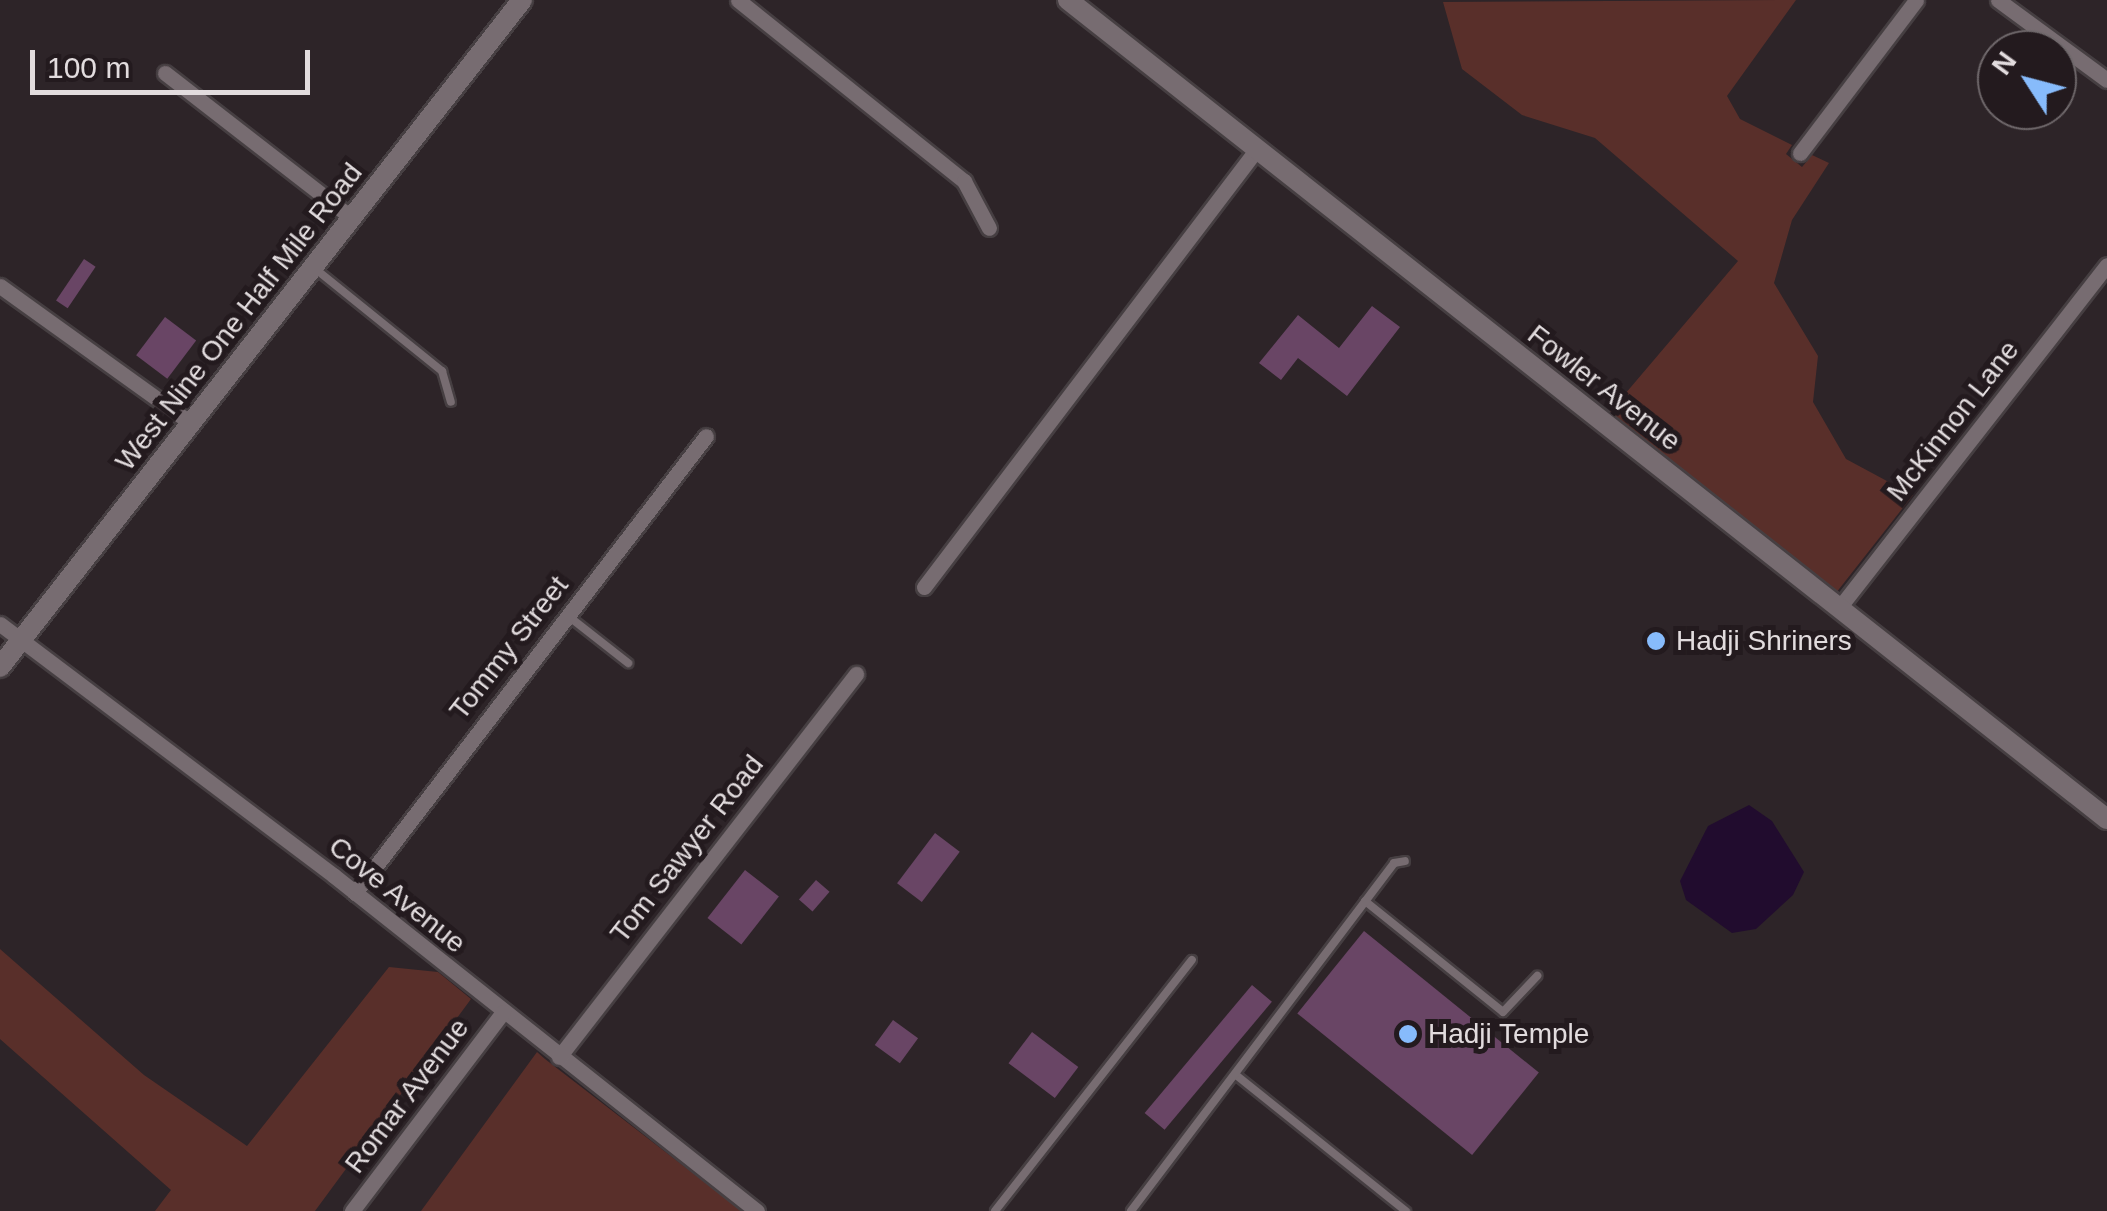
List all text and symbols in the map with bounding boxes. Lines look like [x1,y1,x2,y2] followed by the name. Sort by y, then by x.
[35,30,315,92] scale bar
[1977,30,2077,130] north arrow
[1985,46,2022,81] text: N
[47,51,130,84] text: 100 m
[109,157,369,477] street label: West Nine One Half Mile Road
[1520,317,1688,459] street label: Fowler Avenue
[1880,334,2026,508] street label: McKinnon Lane
[443,570,575,726] street label: Tommy Street
[1676,624,1852,658] place label: Hadji Shriners
[1645,630,1667,652] marker: Hadji Shriners
[603,749,771,949] street label: Tom Sawyer Road
[321,829,473,961] street label: Cove Avenue
[338,1012,476,1180] street label: Romar Avenue
[1428,1017,1590,1051] place label: Hadji Temple
[1397,1023,1419,1045] marker: Hadji Temple

